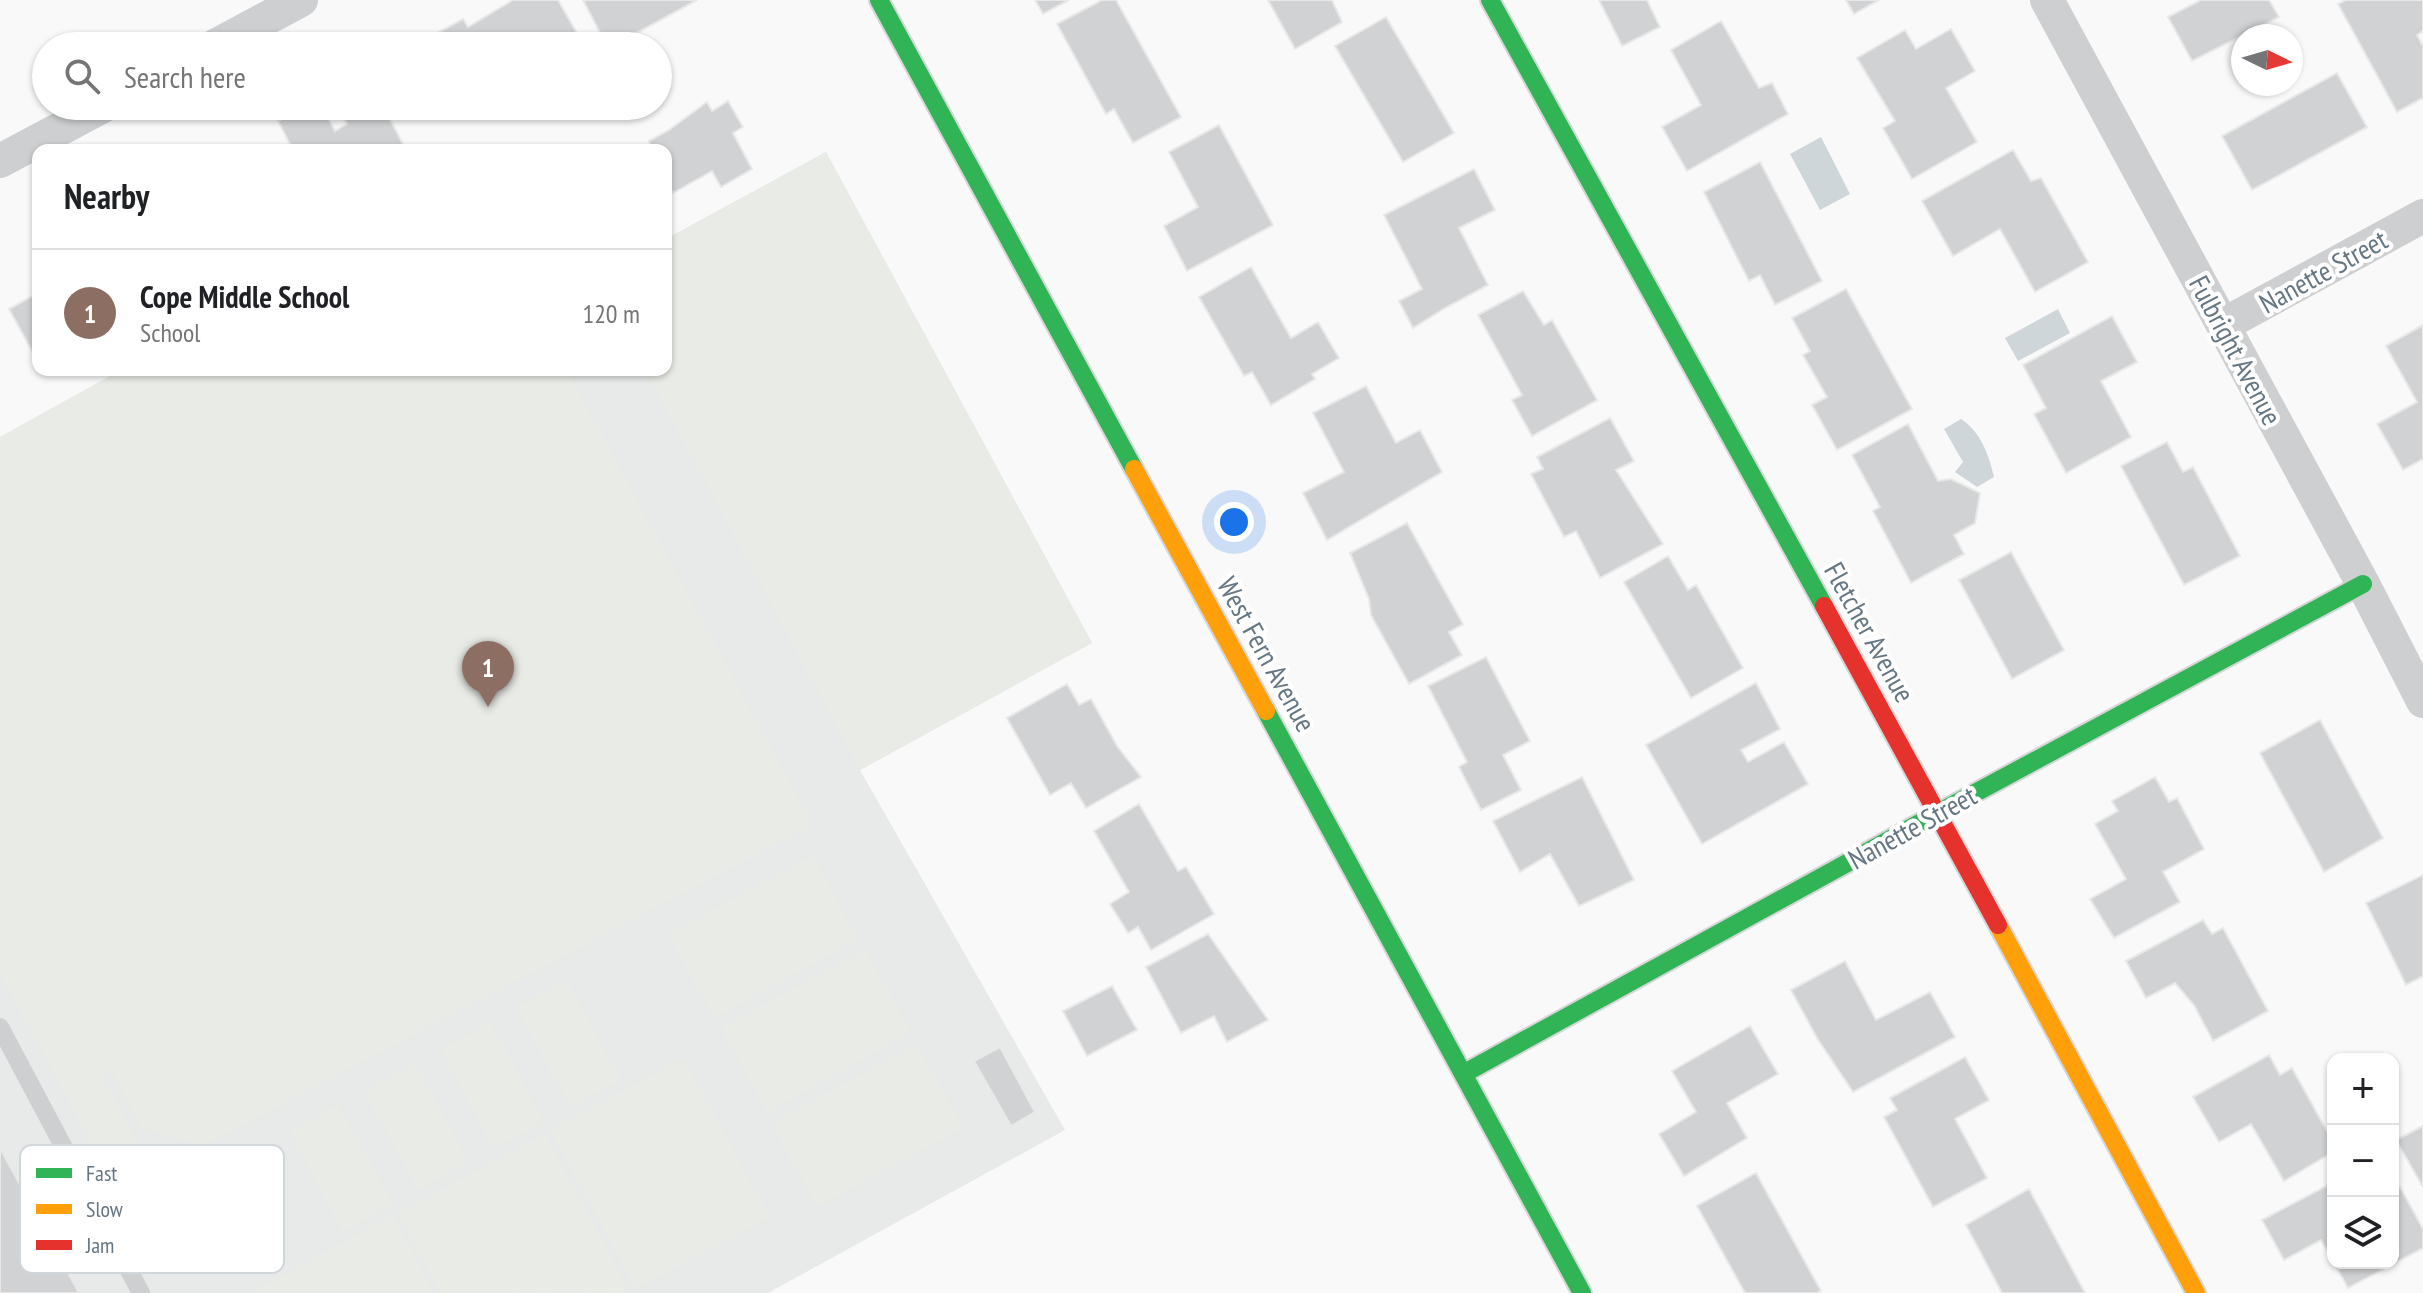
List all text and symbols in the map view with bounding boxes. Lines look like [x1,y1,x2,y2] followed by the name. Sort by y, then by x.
[2231,24,2303,96] north arrow
[32,32,672,120] search box
[60,54,104,98] icon: search
[124,57,246,96] text: Search here
[64,174,149,218] text: Nearby
[2252,221,2394,321] street label: Nanette Street
[2181,269,2291,431] street label: Fulbright Avenue
[140,277,349,316] text: Cope Middle School
[84,297,96,330] text: 1
[582,297,640,330] text: 120 m
[140,316,200,349] text: School
[1214,502,1254,542] your location
[1816,555,1924,709] street label: Fletcher Avenue
[1209,570,1325,738] street label: West Fern Avenue
[462,641,514,707] pin: 1
[1841,777,1983,877] street label: Nanette Street
[2327,1053,2399,1269] map controls
[2327,1053,2399,1125] button: +
[2327,1125,2399,1197] button: −
[20,1145,284,1273] legend
[86,1159,117,1187] text: Fast
[86,1195,123,1223] text: Slow
[2327,1197,2399,1269] button: layers
[85,1231,114,1259] text: Jam

